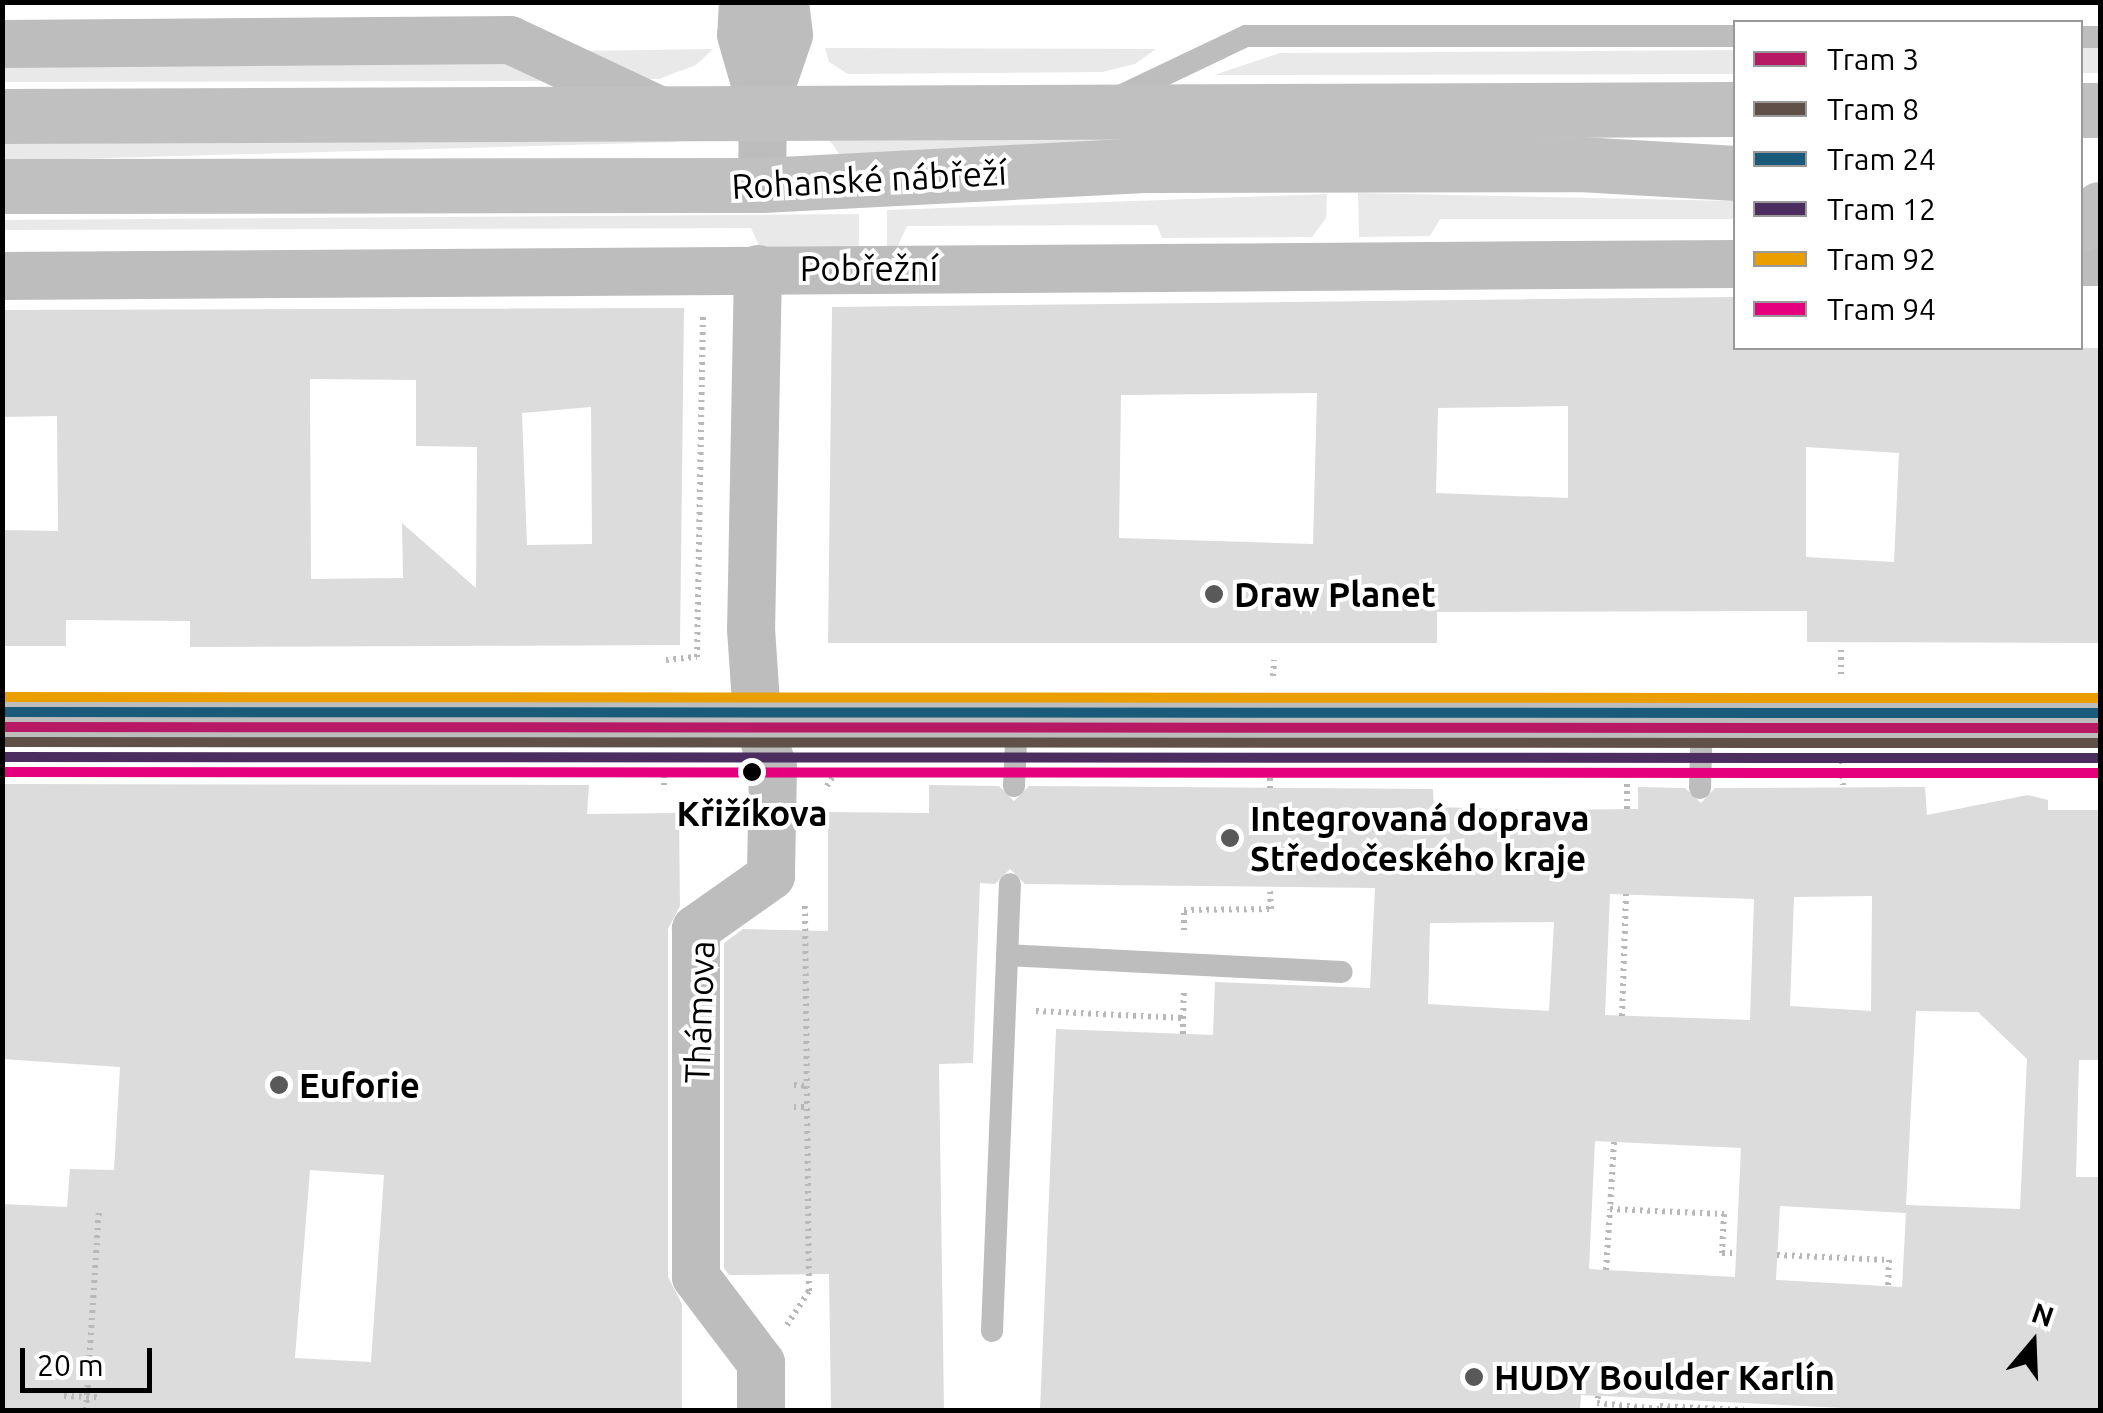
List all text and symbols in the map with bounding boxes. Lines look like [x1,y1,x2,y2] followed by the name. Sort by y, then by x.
[1733,20,2083,350] legend
[1827,42,1919,76] text: Tram 3
[1827,92,1919,126] text: Tram 8
[1827,142,1936,176] text: Tram 24
[730,151,1008,207] street label: Rohanské nábřeží
[1827,192,1936,226] text: Tram 12
[1827,242,1936,276] text: Tram 92
[800,247,938,289] street label: Pobřežní
[1827,292,1936,326] text: Tram 94
[1234,573,1436,615] place label: Draw Planet
[1203,583,1225,605] marker: Draw Planet
[737,757,767,787] marker: Křižíkova
[677,792,827,834] place label: Křižíkova
[1250,797,1590,879] place label: Integrovaná doprava Středočeského kraje
[1219,827,1241,849] marker: Integrovaná doprava Středočeského kraje
[676,940,722,1084] street label: Thámova
[299,1064,420,1106] place label: Euforie
[268,1074,290,1096] marker: Euforie
[1983,1293,2083,1393] north arrow
[2028,1296,2058,1332] text: N
[25,1328,158,1390] scale bar
[37,1348,104,1382] text: 20 m
[1494,1356,1835,1398] place label: HUDY Boulder Karlín
[1463,1366,1485,1388] marker: HUDY Boulder Karlín

